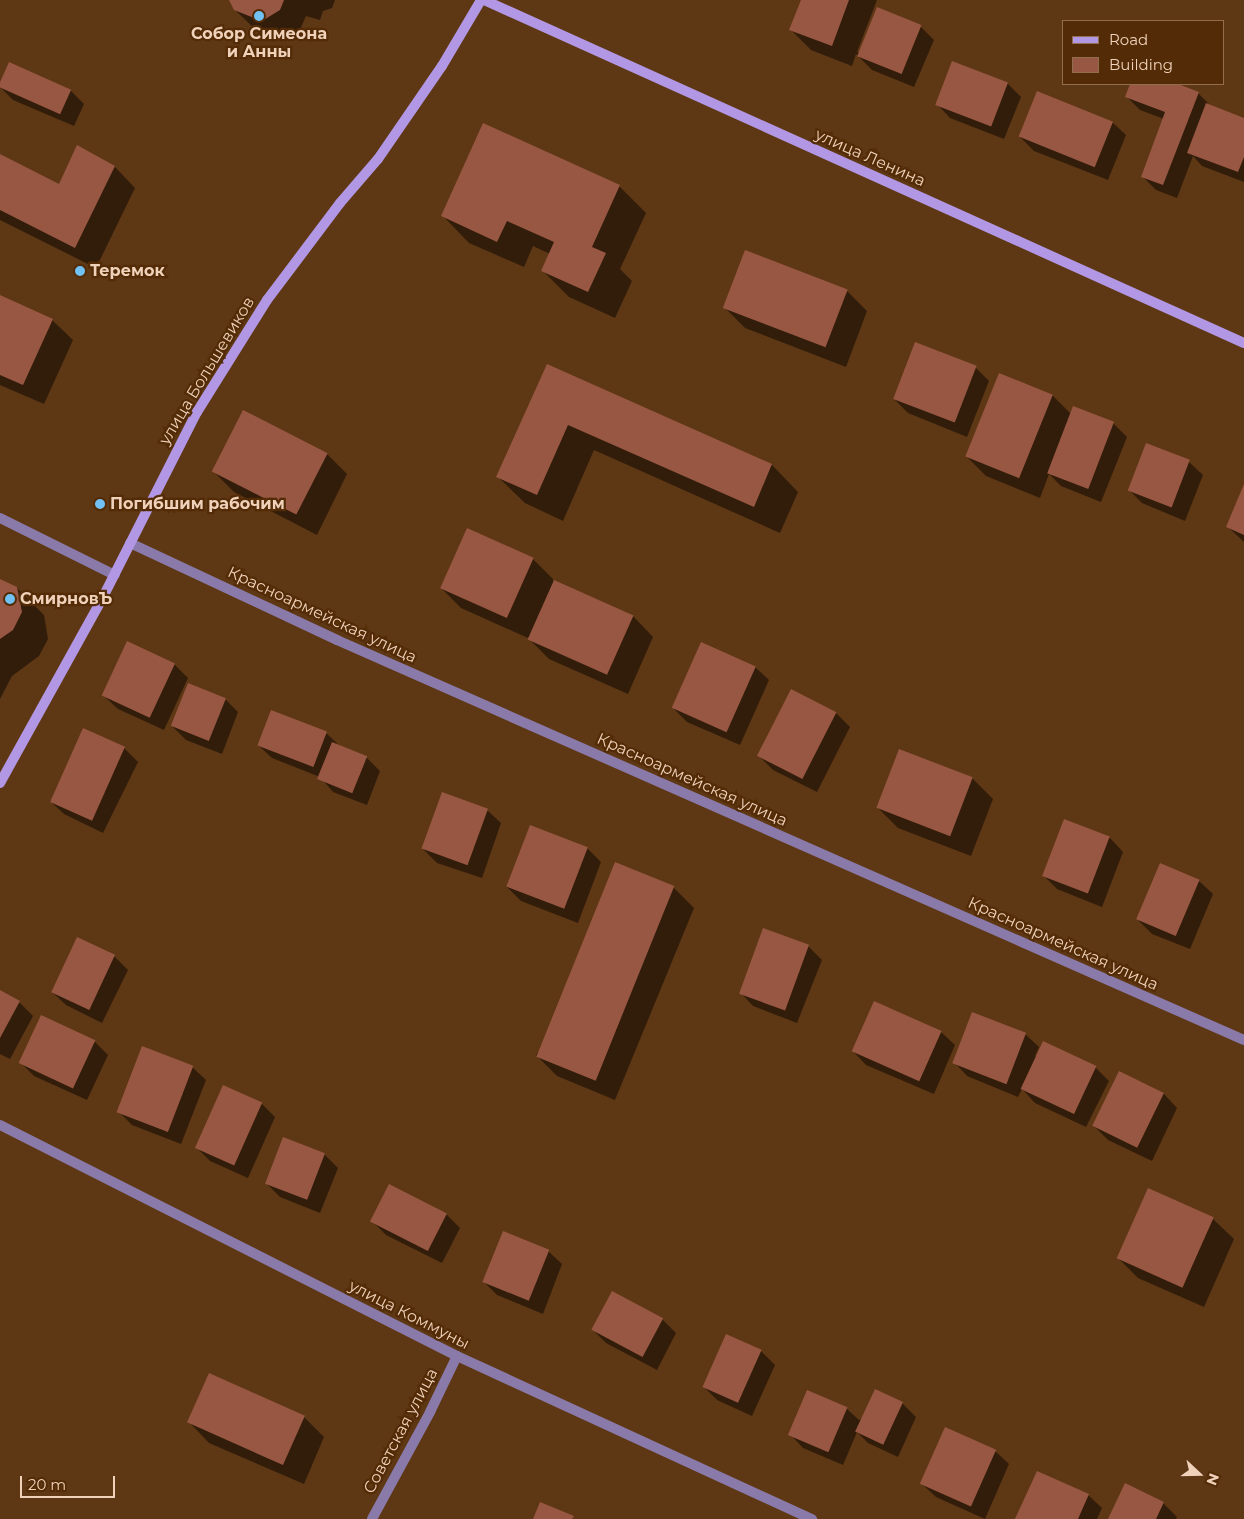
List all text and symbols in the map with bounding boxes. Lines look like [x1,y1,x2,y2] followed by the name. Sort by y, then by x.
[253,10,265,22] marker: Собор Симеона и Анны
[1062,20,1224,85] legend
[191,24,327,62] place label: Собор Симеона и Анны
[1109,30,1148,49] text: Road
[1109,55,1173,74] text: Building
[812,125,928,191] street label: улица Ленина
[90,261,165,281] place label: Теремок
[74,265,86,277] marker: Теремок
[155,293,259,449] street label: улица Большевиков
[110,494,285,514] place label: Погибшим рабочим
[94,498,106,510] marker: Погибшим рабочим
[224,563,420,667] street label: Красноармейская улица
[20,589,112,609] place label: СмирновЪ
[4,593,16,605] marker: СмирновЪ
[594,729,790,831] street label: Красноармейская улица
[965,893,1161,995] street label: Красноармейская улица
[346,1276,472,1354] street label: улица Коммуны
[360,1365,442,1497] street label: Советская улица
[1174,1449,1224,1499] north arrow
[22,1466,118,1498] scale bar
[1203,1471,1223,1488] text: N
[28,1475,66,1494] text: 20 m

